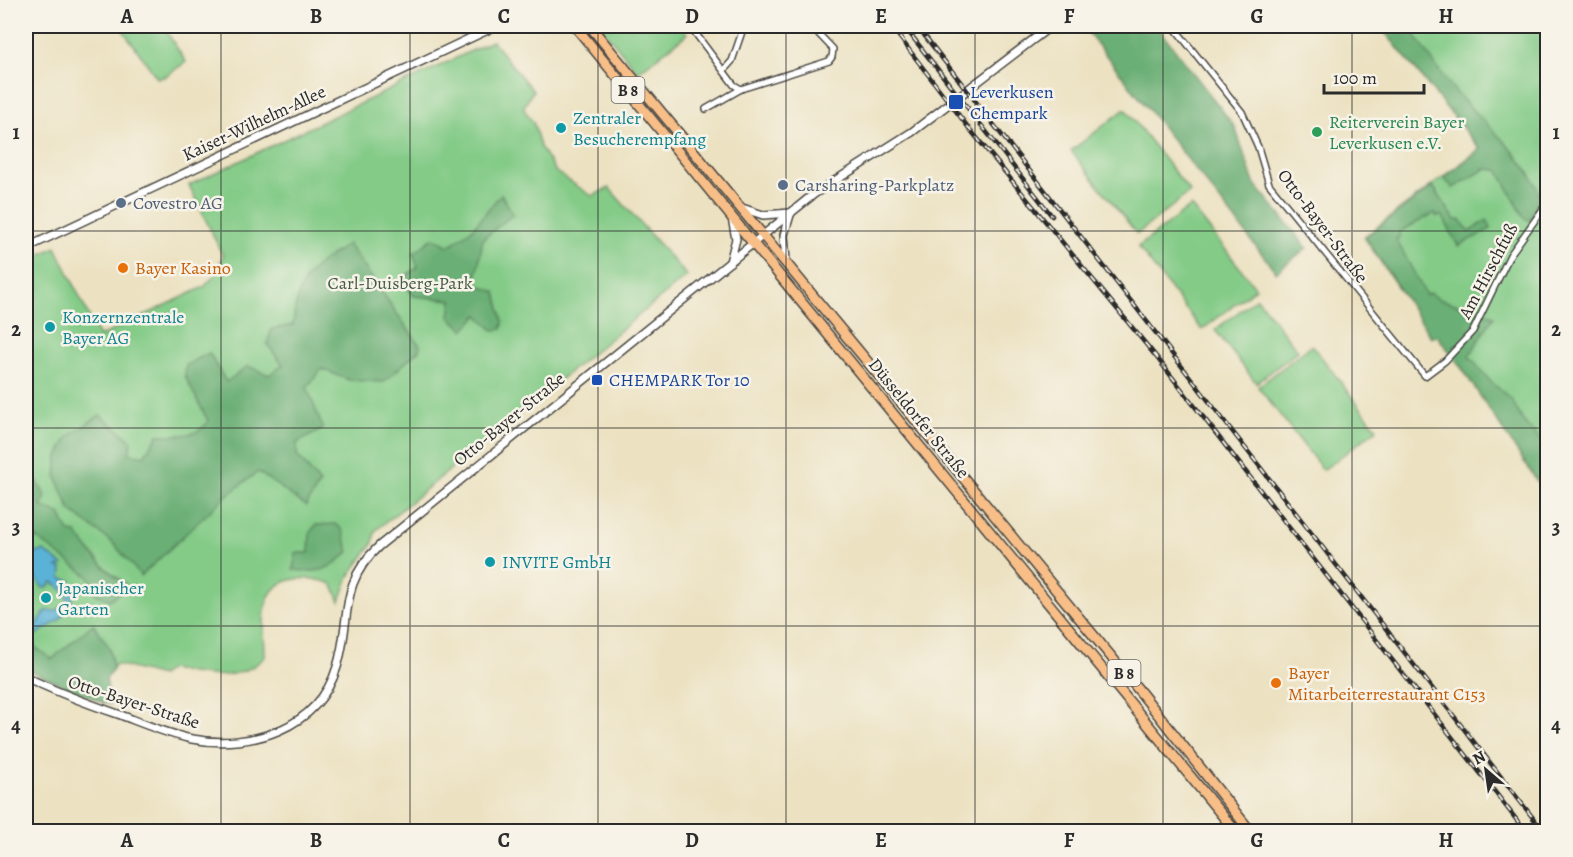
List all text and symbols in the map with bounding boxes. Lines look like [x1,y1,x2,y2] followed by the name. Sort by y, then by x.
[120,3,134,30] text: A
[310,3,322,30] text: B
[498,3,510,30] text: C
[685,3,699,30] text: D
[875,3,887,30] text: E
[1064,3,1075,30] text: F
[1250,3,1264,30] text: G
[1439,3,1454,30] text: H
[1324,57,1424,95] scale bar
[1333,66,1377,90] text: 100 m
[612,77,644,103] road number: B 8
[179,79,329,167] street label: Kaiser-Wilhelm-Allee
[970,80,1054,125] place label: Leverkusen Chempark
[947,93,965,111] marker: Leverkusen Chempark
[573,106,706,151] place label: Zentraler Besucherempfang
[1329,110,1464,155] place label: Reiterverein Bayer Leverkusen e.V.
[12,119,20,146] text: 1
[1552,119,1560,146] text: 1
[554,121,568,135] marker: Zentraler Besucherempfang
[1310,125,1324,139] marker: Reiterverein Bayer Leverkusen e.V.
[1272,164,1374,288] street label: Otto-Bayer-Straße
[795,173,954,197] place label: Carsharing-Parkplatz
[776,178,790,192] marker: Carsharing-Parkplatz
[133,191,223,215] place label: Covestro AG
[114,196,128,210] marker: Covestro AG
[1452,219,1523,324] street label: Am Hirschfuß
[135,256,231,280] place label: Bayer Kasino
[116,261,130,275] marker: Bayer Kasino
[327,271,473,295] park label: Carl-Duisberg-Park
[62,305,184,350] place label: Konzernzentrale Bayer AG
[11,316,21,343] text: 2
[1551,316,1561,343] text: 2
[43,320,57,334] marker: Konzernzentrale Bayer AG
[863,353,975,483] street label: Düsseldorfer Straße
[448,367,570,471] street label: Otto-Bayer-Straße
[609,368,750,392] place label: CHEMPARK Tor 10
[590,373,604,387] marker: CHEMPARK Tor 10
[12,514,20,541] text: 3
[1552,514,1560,541] text: 3
[502,550,612,574] place label: INVITE GmbH
[483,555,497,569] marker: INVITE GmbH
[58,576,144,621] place label: Japanischer Garten
[39,591,53,605] marker: Japanischer Garten
[1108,660,1140,686] road number: B 8
[1288,661,1486,706] place label: Bayer Mitarbeiterrestaurant C153
[65,669,203,735] street label: Otto-Bayer-Straße
[1269,676,1283,690] marker: Bayer Mitarbeiterrestaurant C153
[11,712,21,739] text: 4
[1551,712,1561,739] text: 4
[1456,740,1516,800] north arrow
[1469,745,1490,770] text: N
[120,827,134,854] text: A
[310,827,322,854] text: B
[498,827,510,854] text: C
[685,827,699,854] text: D
[875,827,887,854] text: E
[1064,827,1075,854] text: F
[1250,827,1264,854] text: G
[1439,827,1454,854] text: H

